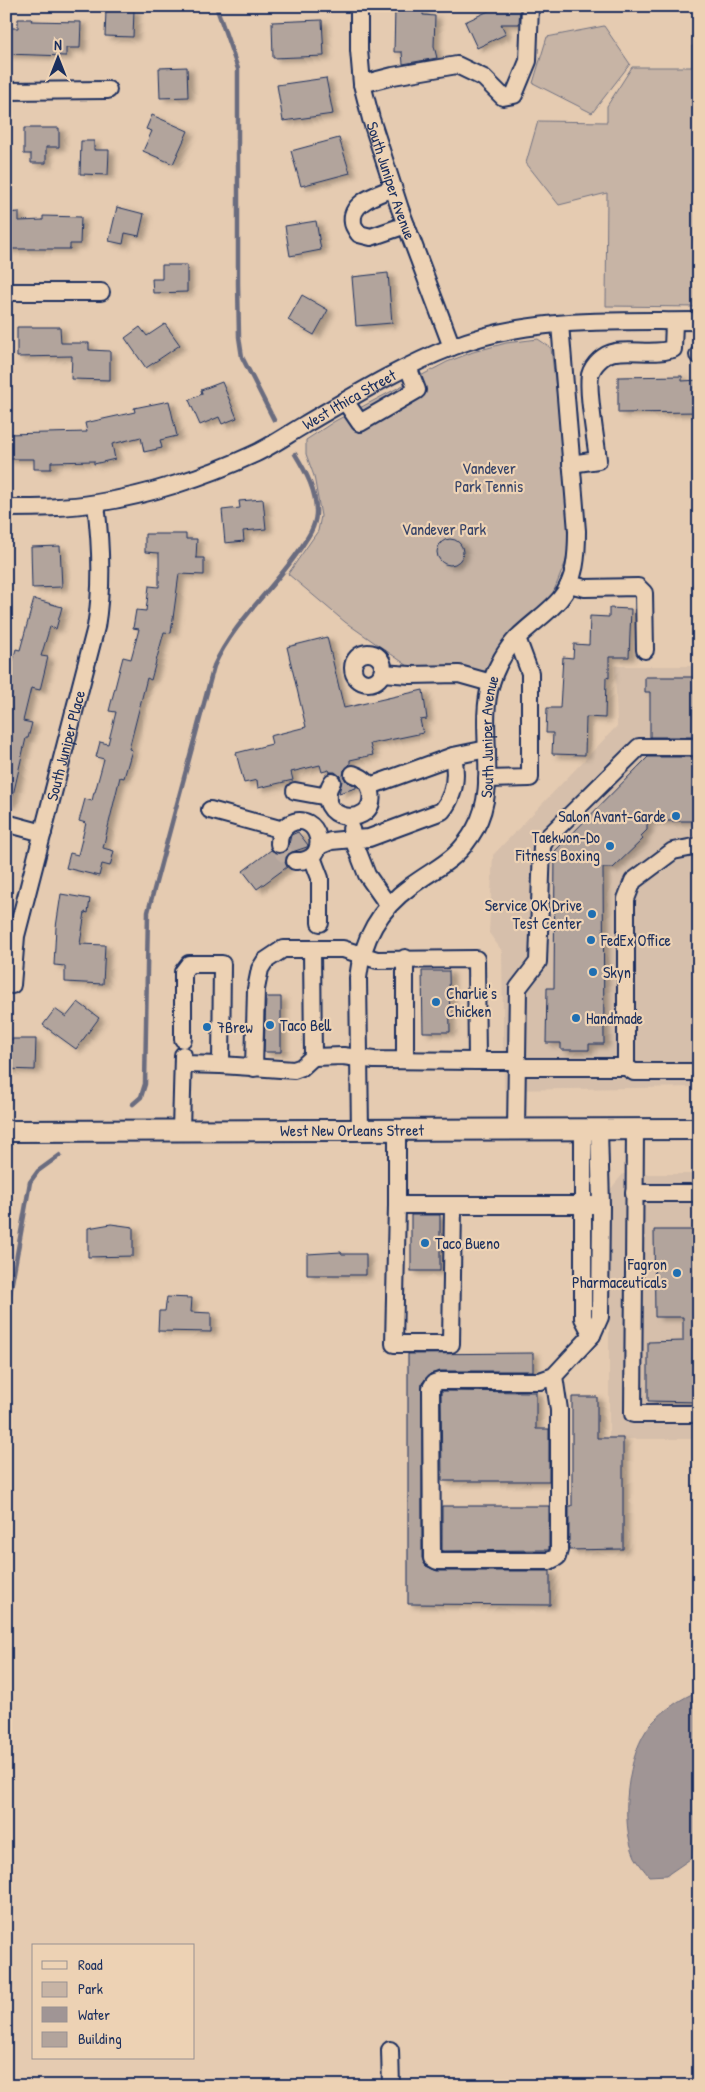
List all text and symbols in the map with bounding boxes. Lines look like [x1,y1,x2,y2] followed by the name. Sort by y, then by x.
[32,32,82,82] north arrow
[54,35,62,54] text: N
[362,119,422,243] street label: South Juniper Avenue
[298,363,400,435] street label: West Ithica Street
[455,457,523,497] park label: Vandever Park Tennis
[402,518,487,540] park label: Vandever Park
[475,671,504,799] street label: South Juniper Avenue
[40,687,90,803] street label: South Juniper Place
[558,805,667,827] place label: Salon Avant-Garde
[670,810,682,822] marker: Salon Avant-Garde
[515,826,601,866] place label: Taekwon-Do Fitness Boxing
[604,840,616,852] marker: Taekwon-Do Fitness Boxing
[485,894,583,934] place label: Service OK Drive Test Center
[586,908,598,920] marker: Service OK Drive Test Center
[600,929,672,951] place label: FedEx Office
[585,934,597,946] marker: FedEx Office
[603,961,631,983] place label: Skyn
[587,966,599,978] marker: Skyn
[446,982,497,1022] place label: Charlie's Chicken
[430,996,442,1008] marker: Charlie's Chicken
[586,1007,644,1029] place label: Handmade
[570,1012,582,1024] marker: Handmade
[280,1014,332,1036] place label: Taco Bell
[217,1016,253,1038] place label: 7Brew
[264,1019,276,1031] marker: Taco Bell
[201,1021,213,1033] marker: 7Brew
[280,1119,425,1141] street label: West New Orleans Street
[435,1232,500,1254] place label: Taco Bueno
[419,1237,431,1249] marker: Taco Bueno
[572,1253,667,1293] place label: Fagron Pharmaceuticals
[671,1267,683,1279] marker: Fagron Pharmaceuticals
[32,1944,195,2060] legend
[78,1954,103,1975] text: Road
[78,1978,103,1999] text: Park
[78,2004,110,2025] text: Water
[78,2028,122,2049] text: Building

